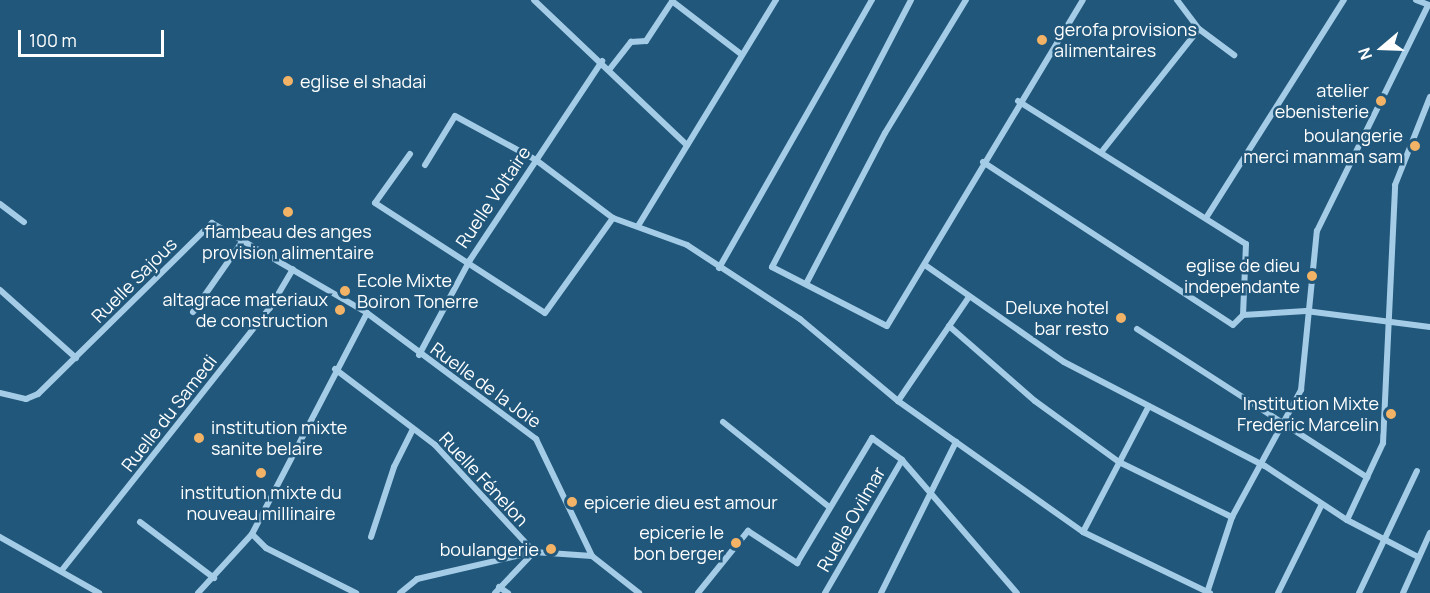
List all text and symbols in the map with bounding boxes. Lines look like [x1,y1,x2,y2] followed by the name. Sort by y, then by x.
[21,18,166,56] scale bar
[1352,18,1412,78] north arrow
[1054,19,1197,62] place label: gerofa provisions alimentaires
[29,28,77,52] text: 100 m
[1035,33,1049,47] marker: gerofa provisions alimentaires
[1353,45,1377,63] text: N
[300,70,426,92] place label: eglise el shadai
[281,74,295,88] marker: eglise el shadai
[1275,80,1369,122] place label: atelier ebenisterie
[1374,94,1388,108] marker: atelier ebenisterie
[1243,125,1403,168] place label: boulangerie merci manman sam
[1408,139,1422,153] marker: boulangerie merci manman sam
[451,142,535,252] street label: Ruelle Voltaire
[281,205,295,219] marker: flambeau des anges provision alimentaire
[202,221,374,264] place label: flambeau des anges provision alimentaire
[87,233,181,327] street label: Ruelle Sajous
[1184,255,1300,298] place label: eglise de dieu independante
[1305,269,1319,283] marker: eglise de dieu independante
[357,270,479,312] place label: Ecole Mixte Boiron Tonerre
[338,284,352,298] marker: Ecole Mixte Boiron Tonerre
[162,289,328,332] place label: altagrace materiaux de construction
[1005,297,1109,340] place label: Deluxe hotel bar resto
[333,303,347,317] marker: altagrace materiaux de construction
[1114,311,1128,325] marker: Deluxe hotel bar resto
[427,338,545,432] street label: Ruelle de la Joie
[117,351,221,475] street label: Ruelle du Samedi
[1237,393,1379,436] place label: Institution Mixte Frederic Marcelin
[1384,407,1398,421] marker: Institution Mixte Frederic Marcelin
[211,417,347,460] place label: institution mixte sanite belaire
[435,427,533,531] street label: Ruelle Fénelon
[192,431,206,445] marker: institution mixte sanite belaire
[812,463,890,575] street label: Ruelle Ovilmar
[254,466,268,480] marker: institution mixte du nouveau millinaire
[180,482,342,524] place label: institution mixte du nouveau millinaire
[584,491,778,513] place label: epicerie dieu est amour
[565,495,579,509] marker: epicerie dieu est amour
[633,522,724,564] place label: epicerie le bon berger
[729,536,743,550] marker: epicerie le bon berger
[440,538,539,560] place label: boulangerie
[544,542,558,556] marker: boulangerie

